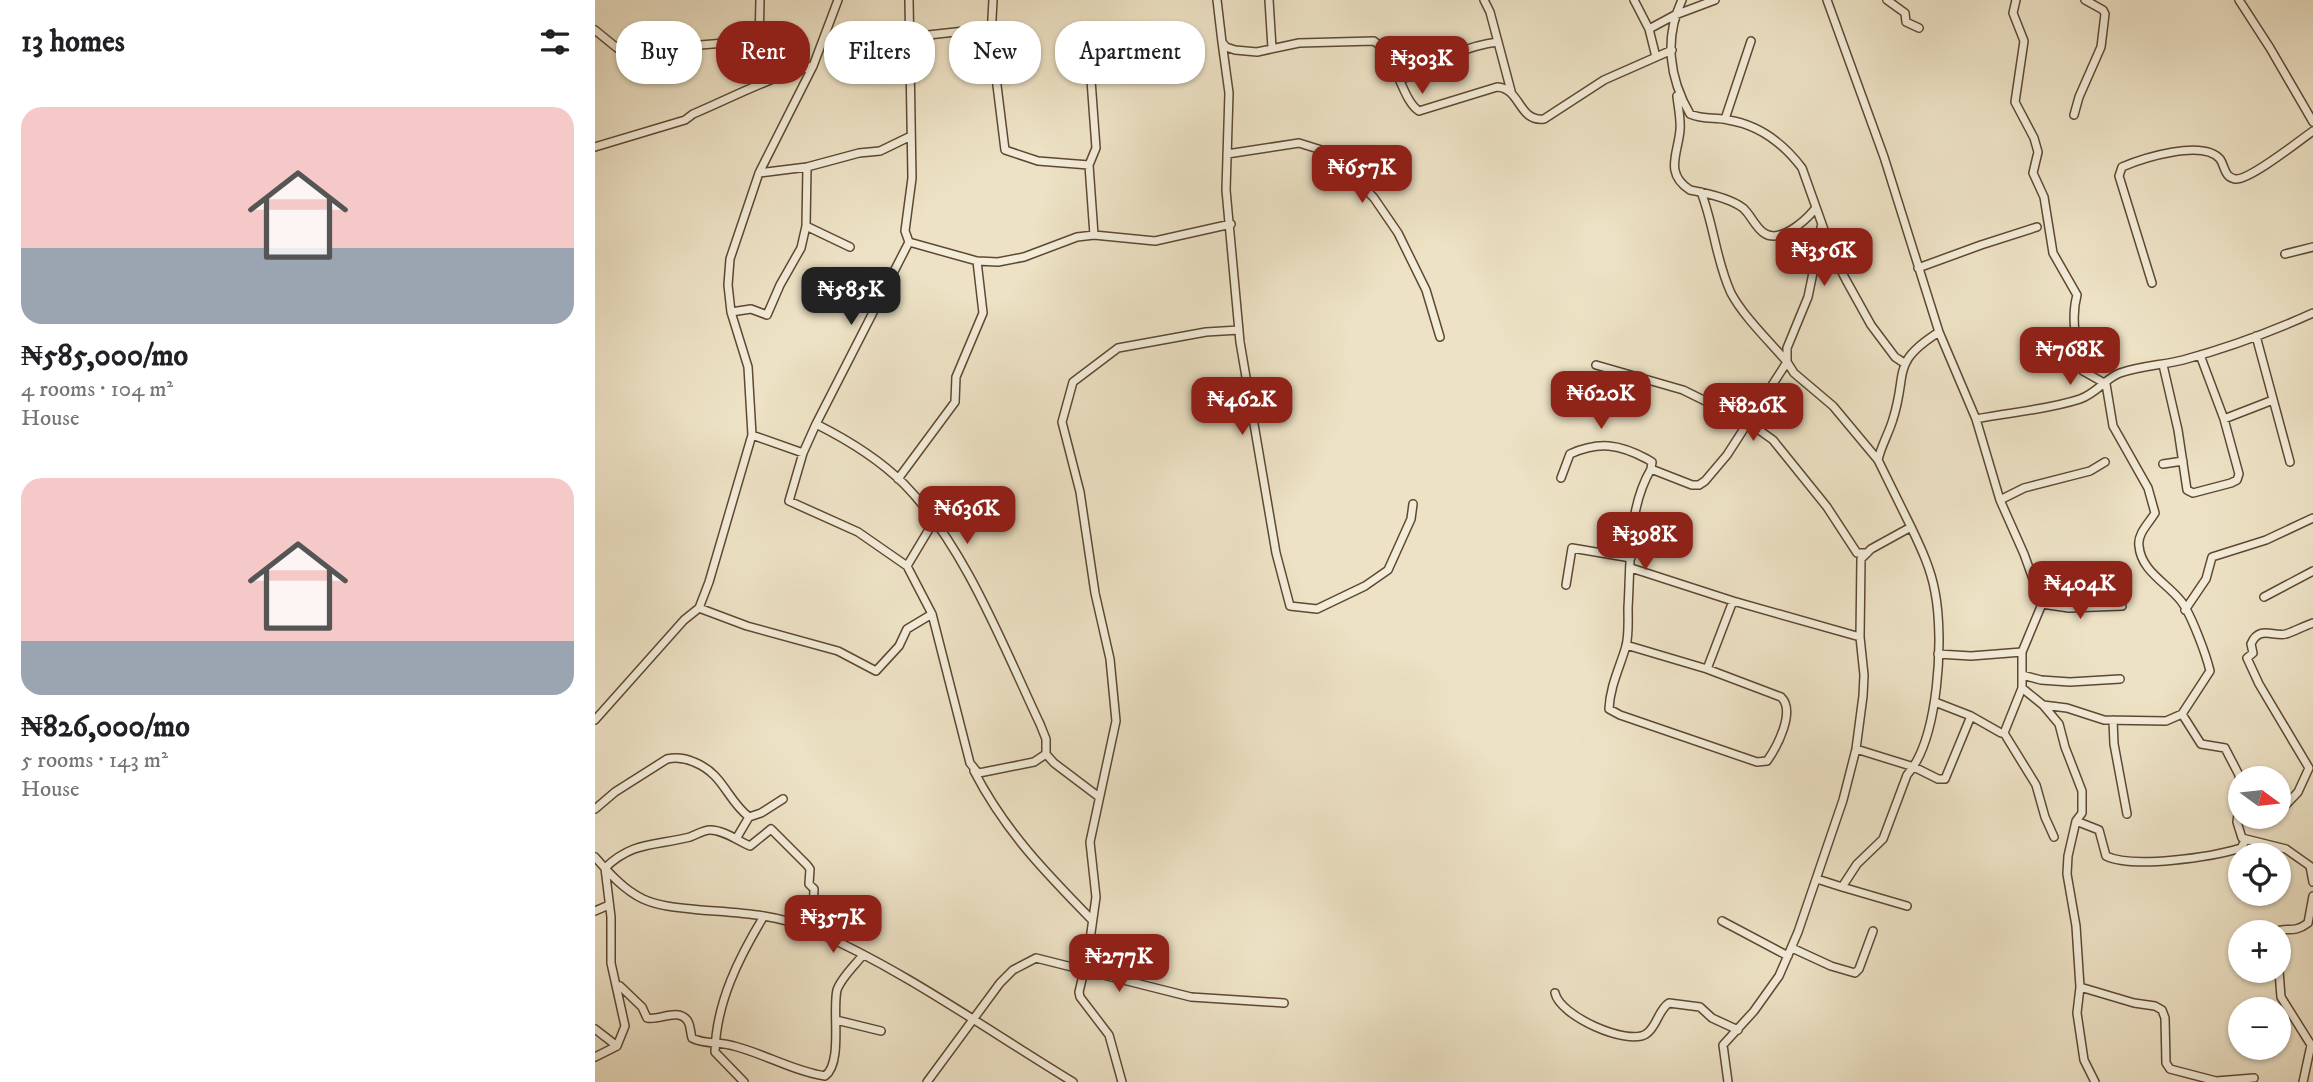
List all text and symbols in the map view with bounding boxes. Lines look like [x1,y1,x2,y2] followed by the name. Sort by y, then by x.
[616,21,702,84] chip: Buy
[716,21,810,84] chip: Rent
[824,21,935,84] chip: Filters
[949,21,1041,84] chip: New
[1055,21,1205,84] chip: Apartment
[536,23,574,61] icon: filters
[21,24,125,61] text: 13 homes
[1373,36,1471,96] pin: ₦303K
[1391,44,1453,73] text: ₦303K
[1313,146,1411,205] pin: ₦657K
[235,152,361,278] icon: home
[1328,153,1396,182] text: ₦657K
[1775,229,1873,288] pin: ₦356K
[1792,236,1856,265] text: ₦356K
[802,268,900,327] pin: ₦585K
[817,275,885,304] text: ₦585K
[2021,328,2119,387] pin: ₦768K
[2036,335,2104,364] text: ₦768K
[21,338,188,375] text: ₦585,000/mo
[1552,372,1650,431] pin: ₦620K
[21,375,173,404] text: 4 rooms · 104 m²
[1193,378,1291,437] pin: ₦462K
[1567,379,1635,408] text: ₦620K
[1704,384,1802,443] pin: ₦826K
[1207,385,1277,414] text: ₦462K
[1719,391,1787,420] text: ₦826K
[21,404,79,433] text: House
[918,486,1016,546] pin: ₦636K
[934,494,1000,523] text: ₦636K
[1596,512,1694,572] pin: ₦398K
[1613,520,1677,549] text: ₦398K
[235,523,361,649] icon: home
[2031,562,2129,621] pin: ₦404K
[2044,569,2116,598] text: ₦404K
[21,709,190,746] text: ₦826,000/mo
[21,746,168,775] text: 5 rooms · 143 m²
[2228,766,2291,830] north arrow
[2228,766,2291,1060] map controls
[21,775,79,804] text: House
[2228,843,2291,906] button: locate
[784,895,882,955] pin: ₦357K
[801,903,865,932] text: ₦357K
[2228,920,2291,983] button: +
[1070,934,1168,994] pin: ₦277K
[1085,942,1153,971] text: ₦277K
[2228,997,2291,1060] button: −

